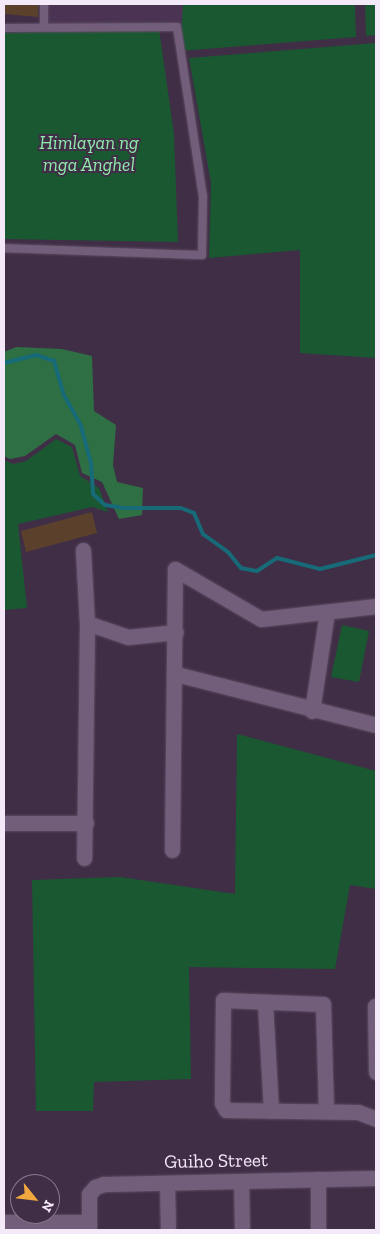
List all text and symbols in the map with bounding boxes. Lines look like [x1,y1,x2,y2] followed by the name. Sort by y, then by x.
[39,132,139,176] park label: Himlayan ng mga Anghel
[164,1149,268,1173] street label: Guiho Street
[10,1174,60,1224] north arrow
[38,1197,58,1215] text: N

